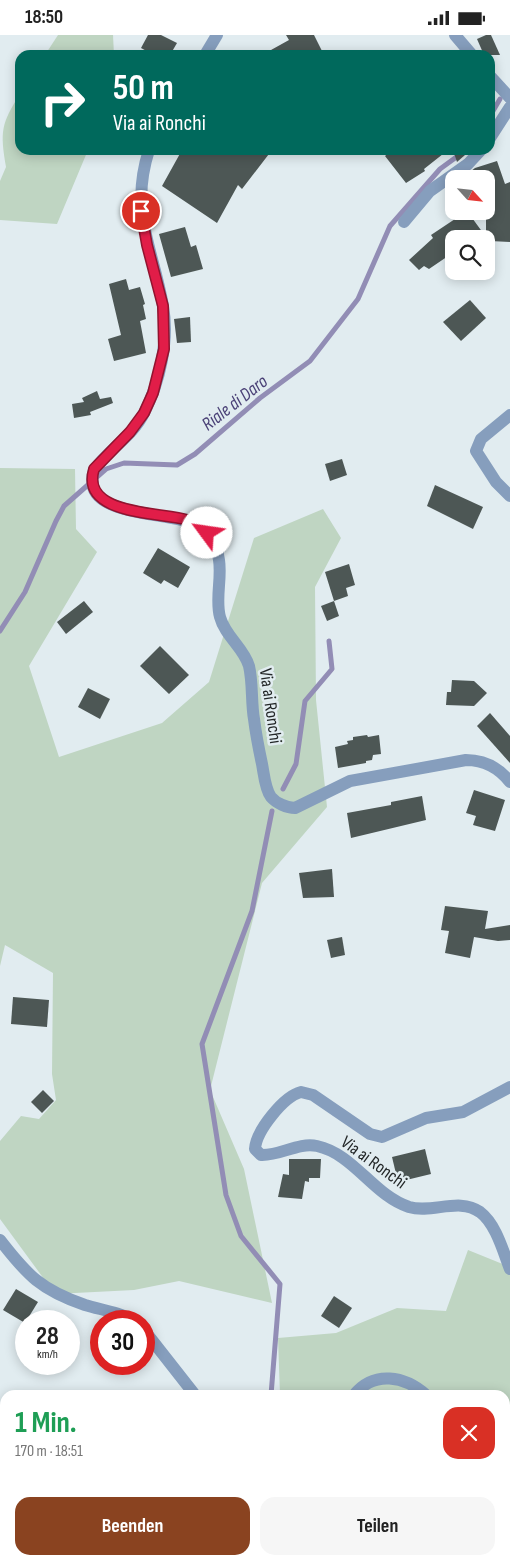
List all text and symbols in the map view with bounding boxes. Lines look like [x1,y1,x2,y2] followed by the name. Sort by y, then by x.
[25,6,63,29] text: 18:50
[113,67,174,110] text: 50 m
[30,70,95,135] icon: right
[113,110,206,137] text: Via ai Ronchi
[445,170,495,220] north arrow
[445,170,495,280] map controls
[120,190,162,232] pin
[127,197,155,225] icon: arrive
[445,230,495,280] button: search
[197,370,273,436] water label: Riale di Daro
[180,506,232,558] position arrow
[255,667,286,745] street label: Via ai Ronchi
[337,1132,411,1193] street label: Via ai Ronchi
[90,1310,155,1375] speed limit sign: 30
[36,1321,59,1352] text: 28
[37,1347,58,1362] text: km/h
[15,1405,77,1441] text: 1 Min.
[443,1407,495,1459] button: close
[15,1442,83,1461] text: 170 m · 18:51
[15,1497,250,1555] button: Beenden
[260,1497,495,1555] button: Teilen

